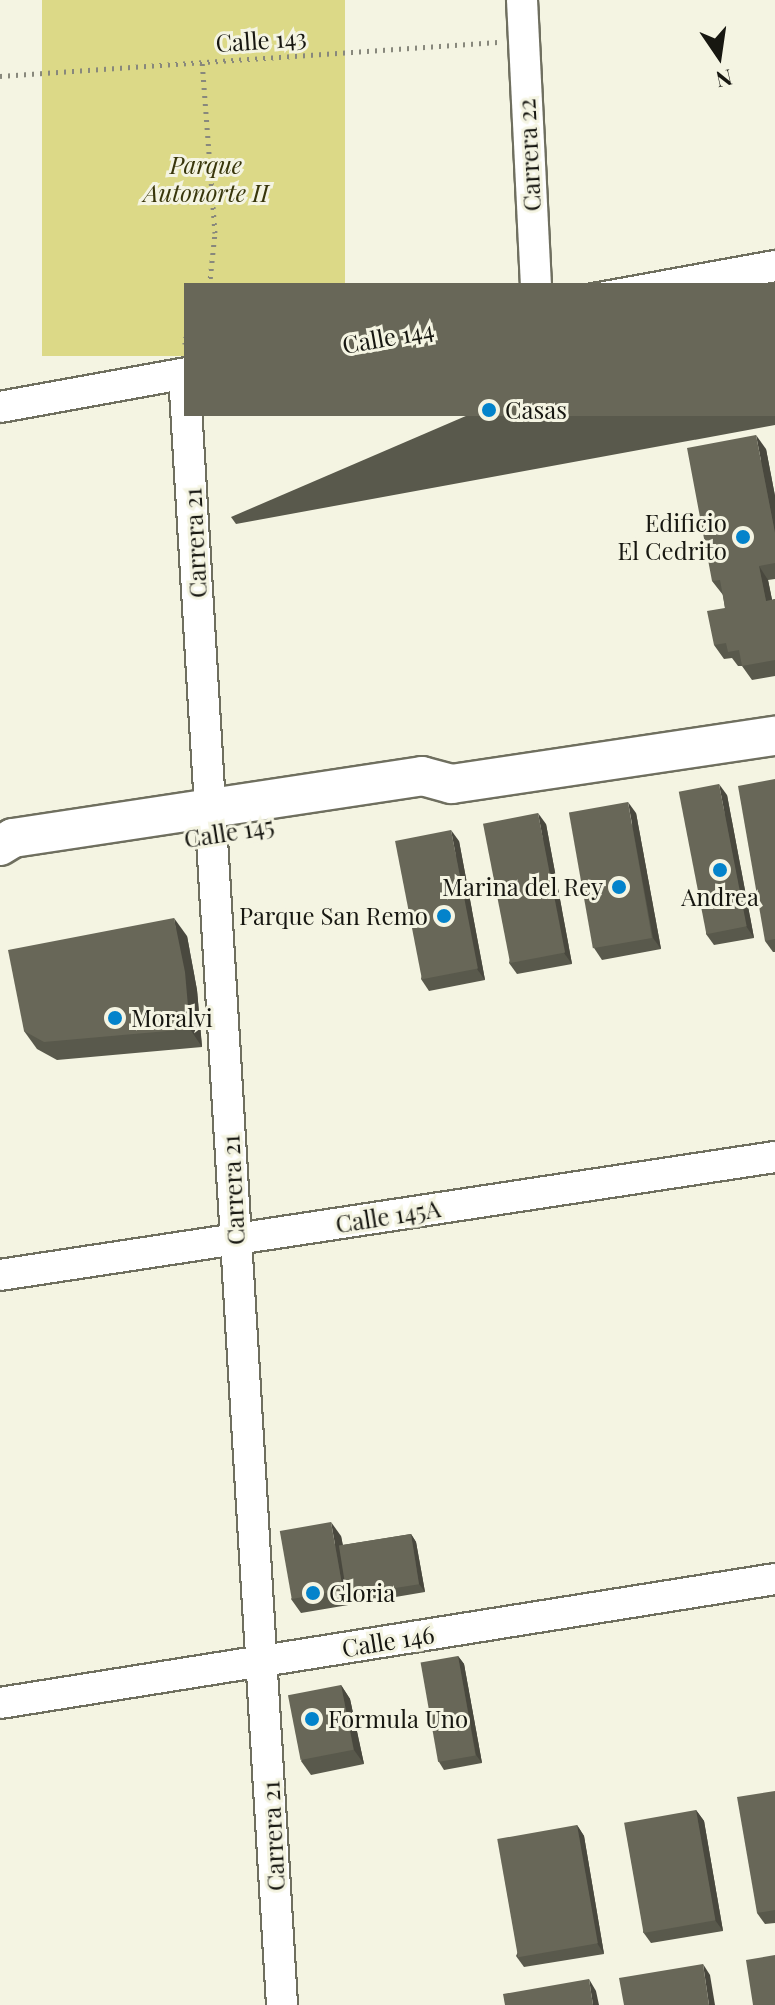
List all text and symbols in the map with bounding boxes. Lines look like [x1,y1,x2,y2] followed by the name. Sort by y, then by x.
[679,16,759,96] north arrow
[215,22,307,58] street label: Calle 143
[713,63,736,96] text: N
[512,98,546,212] street label: Carrera 22
[143,151,269,207] park label: Parque Autonorte II
[340,315,436,359] street label: Calle 144
[505,396,567,424] place label: Casas
[480,401,498,419] marker: Casas
[178,487,212,599] street label: Carrera 21
[618,509,727,565] place label: Edificio El Cedrito
[734,528,752,546] marker: Edificio El Cedrito
[182,811,276,853] street label: Calle 145
[711,861,729,879] marker: Andrea
[442,873,603,901] place label: Marina del Rey
[610,878,628,896] marker: Marina del Rey
[681,883,759,911] place label: Andrea
[239,902,428,930] place label: Parque San Remo
[435,907,453,925] marker: Parque San Remo
[131,1004,213,1032] place label: Moralvi
[106,1009,124,1027] marker: Moralvi
[216,1134,250,1246] street label: Carrera 21
[333,1193,443,1239] street label: Calle 145A
[329,1579,395,1607] place label: Gloria
[304,1584,322,1602] marker: Gloria
[340,1619,436,1663] street label: Calle 146
[328,1705,468,1733] place label: Formula Uno
[303,1710,321,1728] marker: Formula Uno
[256,1780,290,1892] street label: Carrera 21

